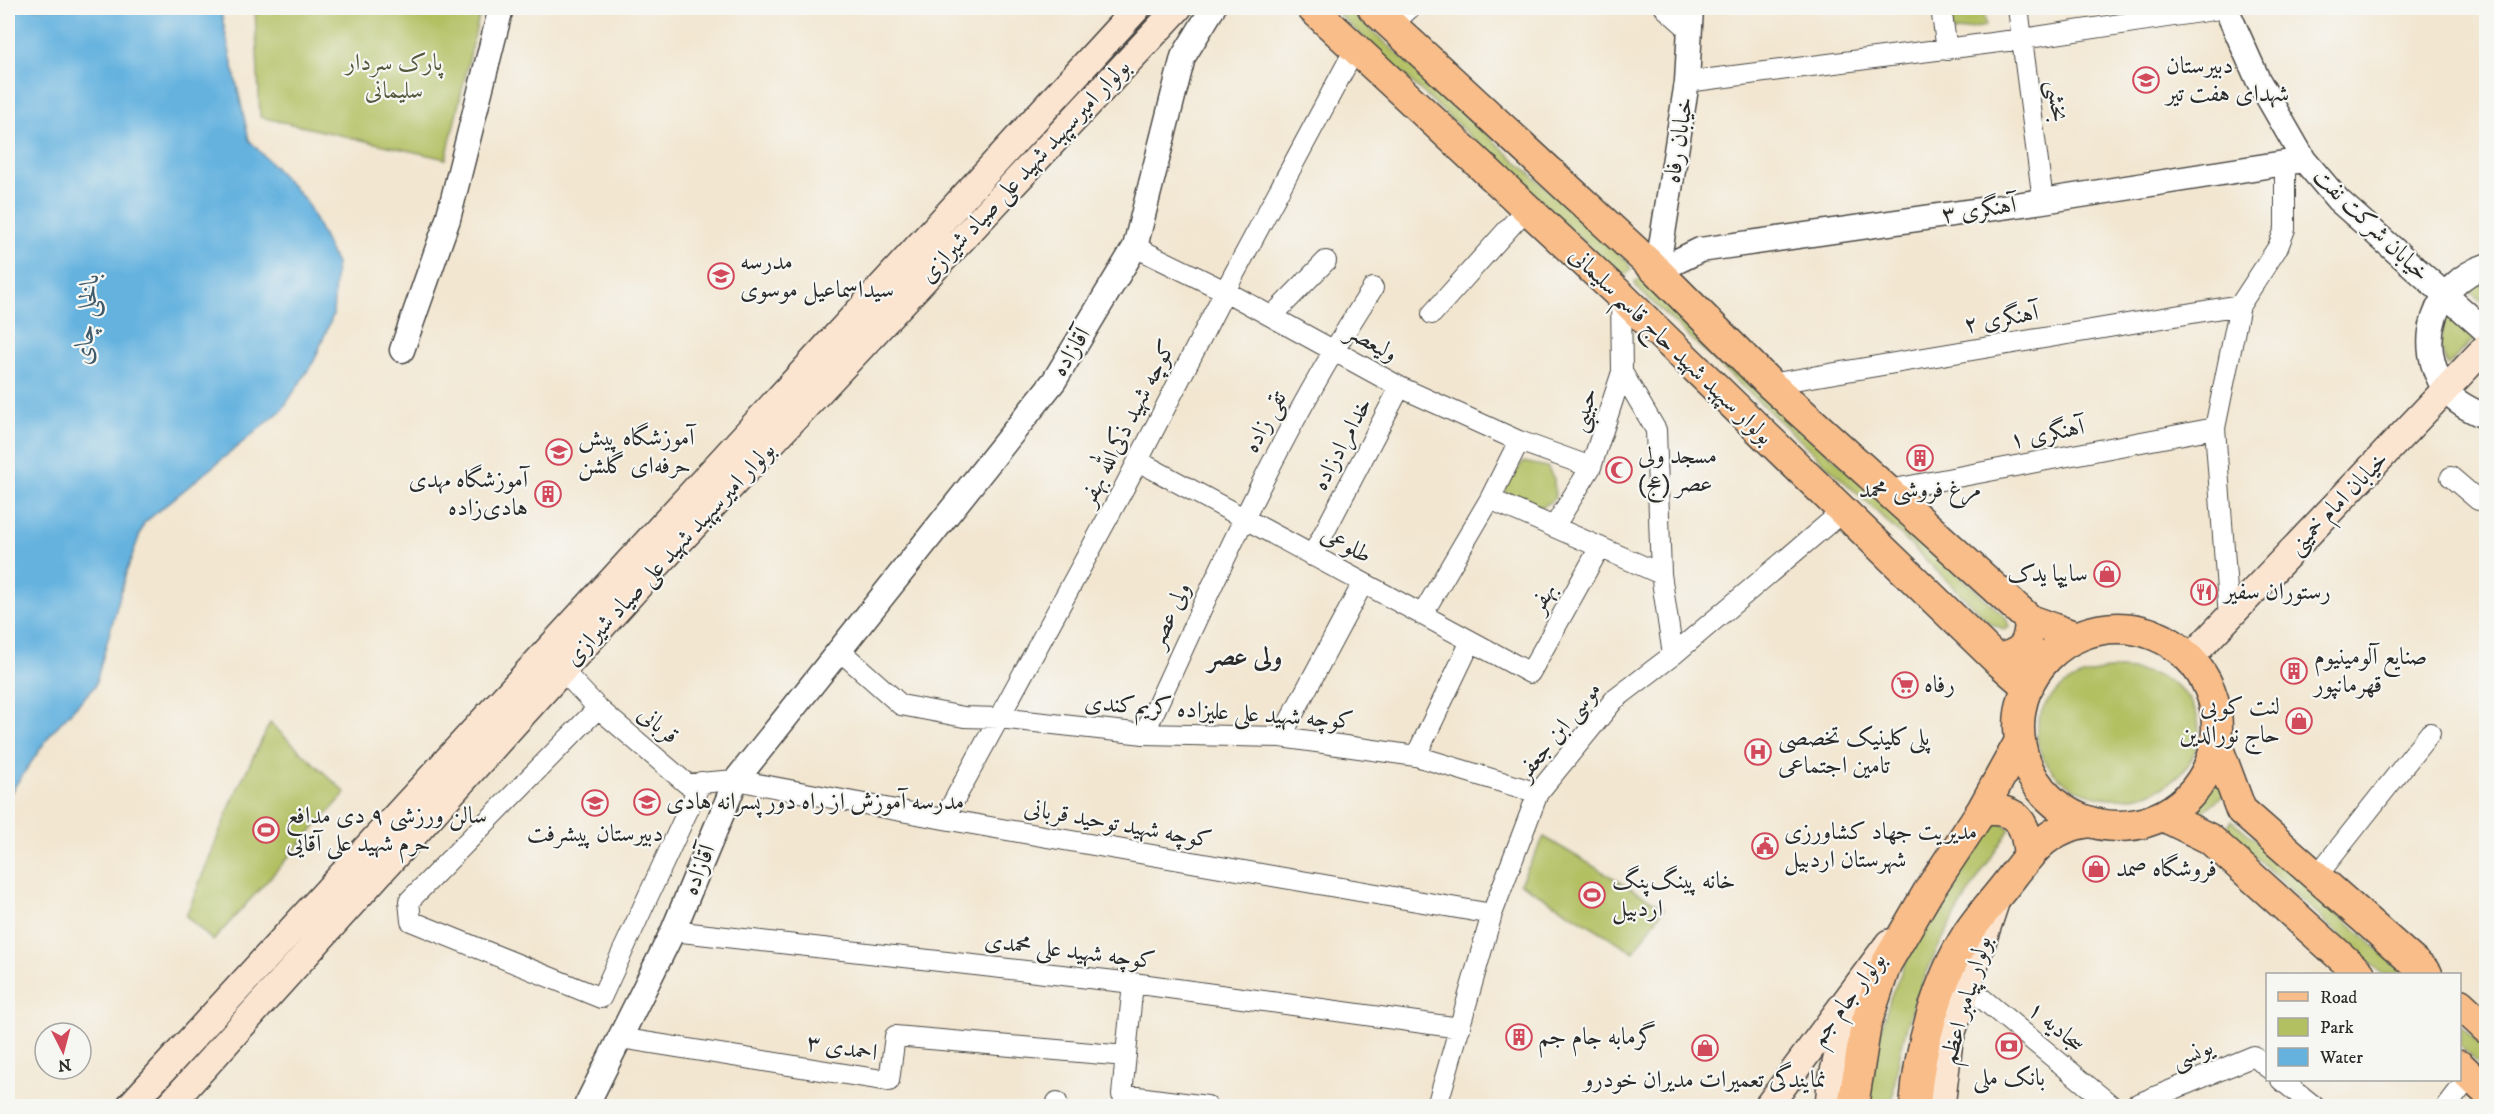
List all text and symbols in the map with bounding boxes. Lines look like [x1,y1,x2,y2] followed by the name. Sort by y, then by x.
[343,48,444,106] park label: پارک سردار سلیمانی
[2163,51,2289,109] place label: دبیرستان شهدای هفت تیر
[913,53,1138,290] street label: بولوار امیرسپهبد شهید علی صیاد شیرازی
[2131,65,2161,95] school or university icon: دبیرستان شهدای هفت تیر
[2039,78,2074,124] street label: بخشی
[1657,95,1701,185] street label: خیابان رفاه
[2306,162,2436,288] street label: خیابان شرکت نفت
[1940,190,2021,230] street label: آهنگری ۳
[1557,240,1780,457] street label: بولوار سپهبد شهید حاج قاسم سلیمانی
[740,247,894,306] place label: مدرسه سیداسماعیل موسوی
[706,261,736,291] school or university icon: مدرسه سیداسماعیل موسوی
[67,272,108,366] water label: بالخلی چای
[1961,297,2043,340] street label: آهنگری ۲
[1339,315,1403,369] street label: ولیعصر
[1044,320,1099,382] street label: آقازاده
[1067,333,1184,514] street label: کوچه شهید ذکی‌الله بهفر
[1563,384,1609,437] street label: حبیبی
[1236,386,1295,459] street label: تقی زاده
[1305,392,1380,496] street label: خدامرادزاده
[2007,412,2090,456] street label: آهنگری ۱
[578,422,697,481] place label: آموزشگاه پیش حرفه‌ای گلشن
[558,436,783,673] street label: بولوار امیرسپهبد شهید علی صیاد شیرازی
[544,437,574,467] school or university icon: آموزشگاه پیش حرفه‌ای گلشن
[1638,441,1717,503] place label: مسجد ولی عصر (عج)
[1905,443,1935,473] building icon: مرغ فروشی محمد
[2281,445,2399,565] street label: خیابان امام خمینی
[1604,455,1634,485] mosque icon: مسجد ولی عصر (عج)
[408,464,531,523] place label: آموزشگاه مهدی هادی‌زاده
[1859,475,1981,509] place label: مرغ فروشی محمد
[533,479,563,509] building icon: آموزشگاه مهدی هادی‌زاده
[1316,519,1376,571] street label: طلوعی
[2007,559,2088,589] place label: سایپا یدک
[2092,559,2122,589] shop icon: سایپا یدک
[1141,577,1198,655] street label: ولی عصر
[2189,577,2219,607] restaurant icon: رستوران سفیر
[2221,577,2331,607] place label: رستوران سفیر
[1521,578,1563,621] street label: بهفر
[1205,641,1282,674] district label: ولی عصر
[2312,642,2427,700] place label: صنایع آلومینیوم قهرمانپور
[2279,656,2309,686] building icon: صنایع آلومینیوم قهرمانپور
[1890,670,1920,700] supermarket icon: رفاه
[1924,670,1955,700] place label: رفاه
[1508,675,1609,789] street label: موسی ابن جعفر
[1083,688,1355,741] street label: کوچه شهید علی علیزاده کریم‌کندی
[2179,692,2280,755] place label: لنت کوبی حاج نورالدین
[631,699,685,751] street label: قربانی
[2284,706,2314,736] shop icon: لنت کوبی حاج نورالدین
[1778,723,1931,781] place label: پلی‌کلینیک تخصصی تامین اجتماعی
[1743,737,1773,767] hospital icon: پلی‌کلینیک تخصصی تامین اجتماعی
[632,787,662,817] school or university icon: مدرسه آموزش از راه دور پسرانه هادی
[666,787,964,819] place label: مدرسه آموزش از راه دور پسرانه هادی
[580,788,610,818] school or university icon: دبیرستان پیشرفت
[1022,793,1214,856] street label: کوچه شهید توحید قربانی
[286,801,487,864] place label: سالن ورزشی ۹ دی مدافع حرم شهید علی آقایی
[251,815,281,845] sports icon: سالن ورزشی ۹ دی مدافع حرم شهید علی آقایی
[1784,817,1977,876] place label: مدیریت جهاد کشاورزی شهرستان اردبیل
[527,819,663,849] place label: دبیرستان پیشرفت
[1750,831,1780,861] public building icon: مدیریت جهاد کشاورزی شهرستان اردبیل
[675,838,724,900] street label: آقازاده
[2116,853,2217,884] place label: فروشگاه صمد
[2081,854,2111,884] shop icon: فروشگاه صمد
[1612,865,1735,925] place label: خانه پینگ‌پنگ اردبیل
[1577,880,1607,910] sports icon: خانه پینگ‌پنگ اردبیل
[983,926,1157,977] street label: کوچه شهید علی محمدی
[1933,932,2004,1069] street label: بولوار پیامبر اعظم
[1803,946,1898,1055] street label: بولوار جام جم
[2266,973,2461,1081] legend
[2320,987,2357,1009] text: Road
[2021,994,2091,1060] street label: سجادیه ۱
[2320,1017,2354,1039] text: Park
[1538,1020,1656,1058] place label: گرمابه جام جم
[33,1021,93,1081] north arrow
[1504,1022,1534,1052] building icon: گرمابه جام جم
[804,1028,880,1068] street label: احمدی ۳
[1994,1031,2024,1061] bank icon: بانک ملی
[2167,1031,2219,1077] street label: یونسی
[1690,1033,1720,1063] shop icon: نمایندگی تعمیرات مدیران خودرو
[2319,1047,2363,1069] text: Water
[57,1054,72,1076] text: N
[1581,1061,1826,1095] place label: نمایندگی تعمیرات مدیران خودرو
[1973,1063,2045,1094] place label: بانک ملی

